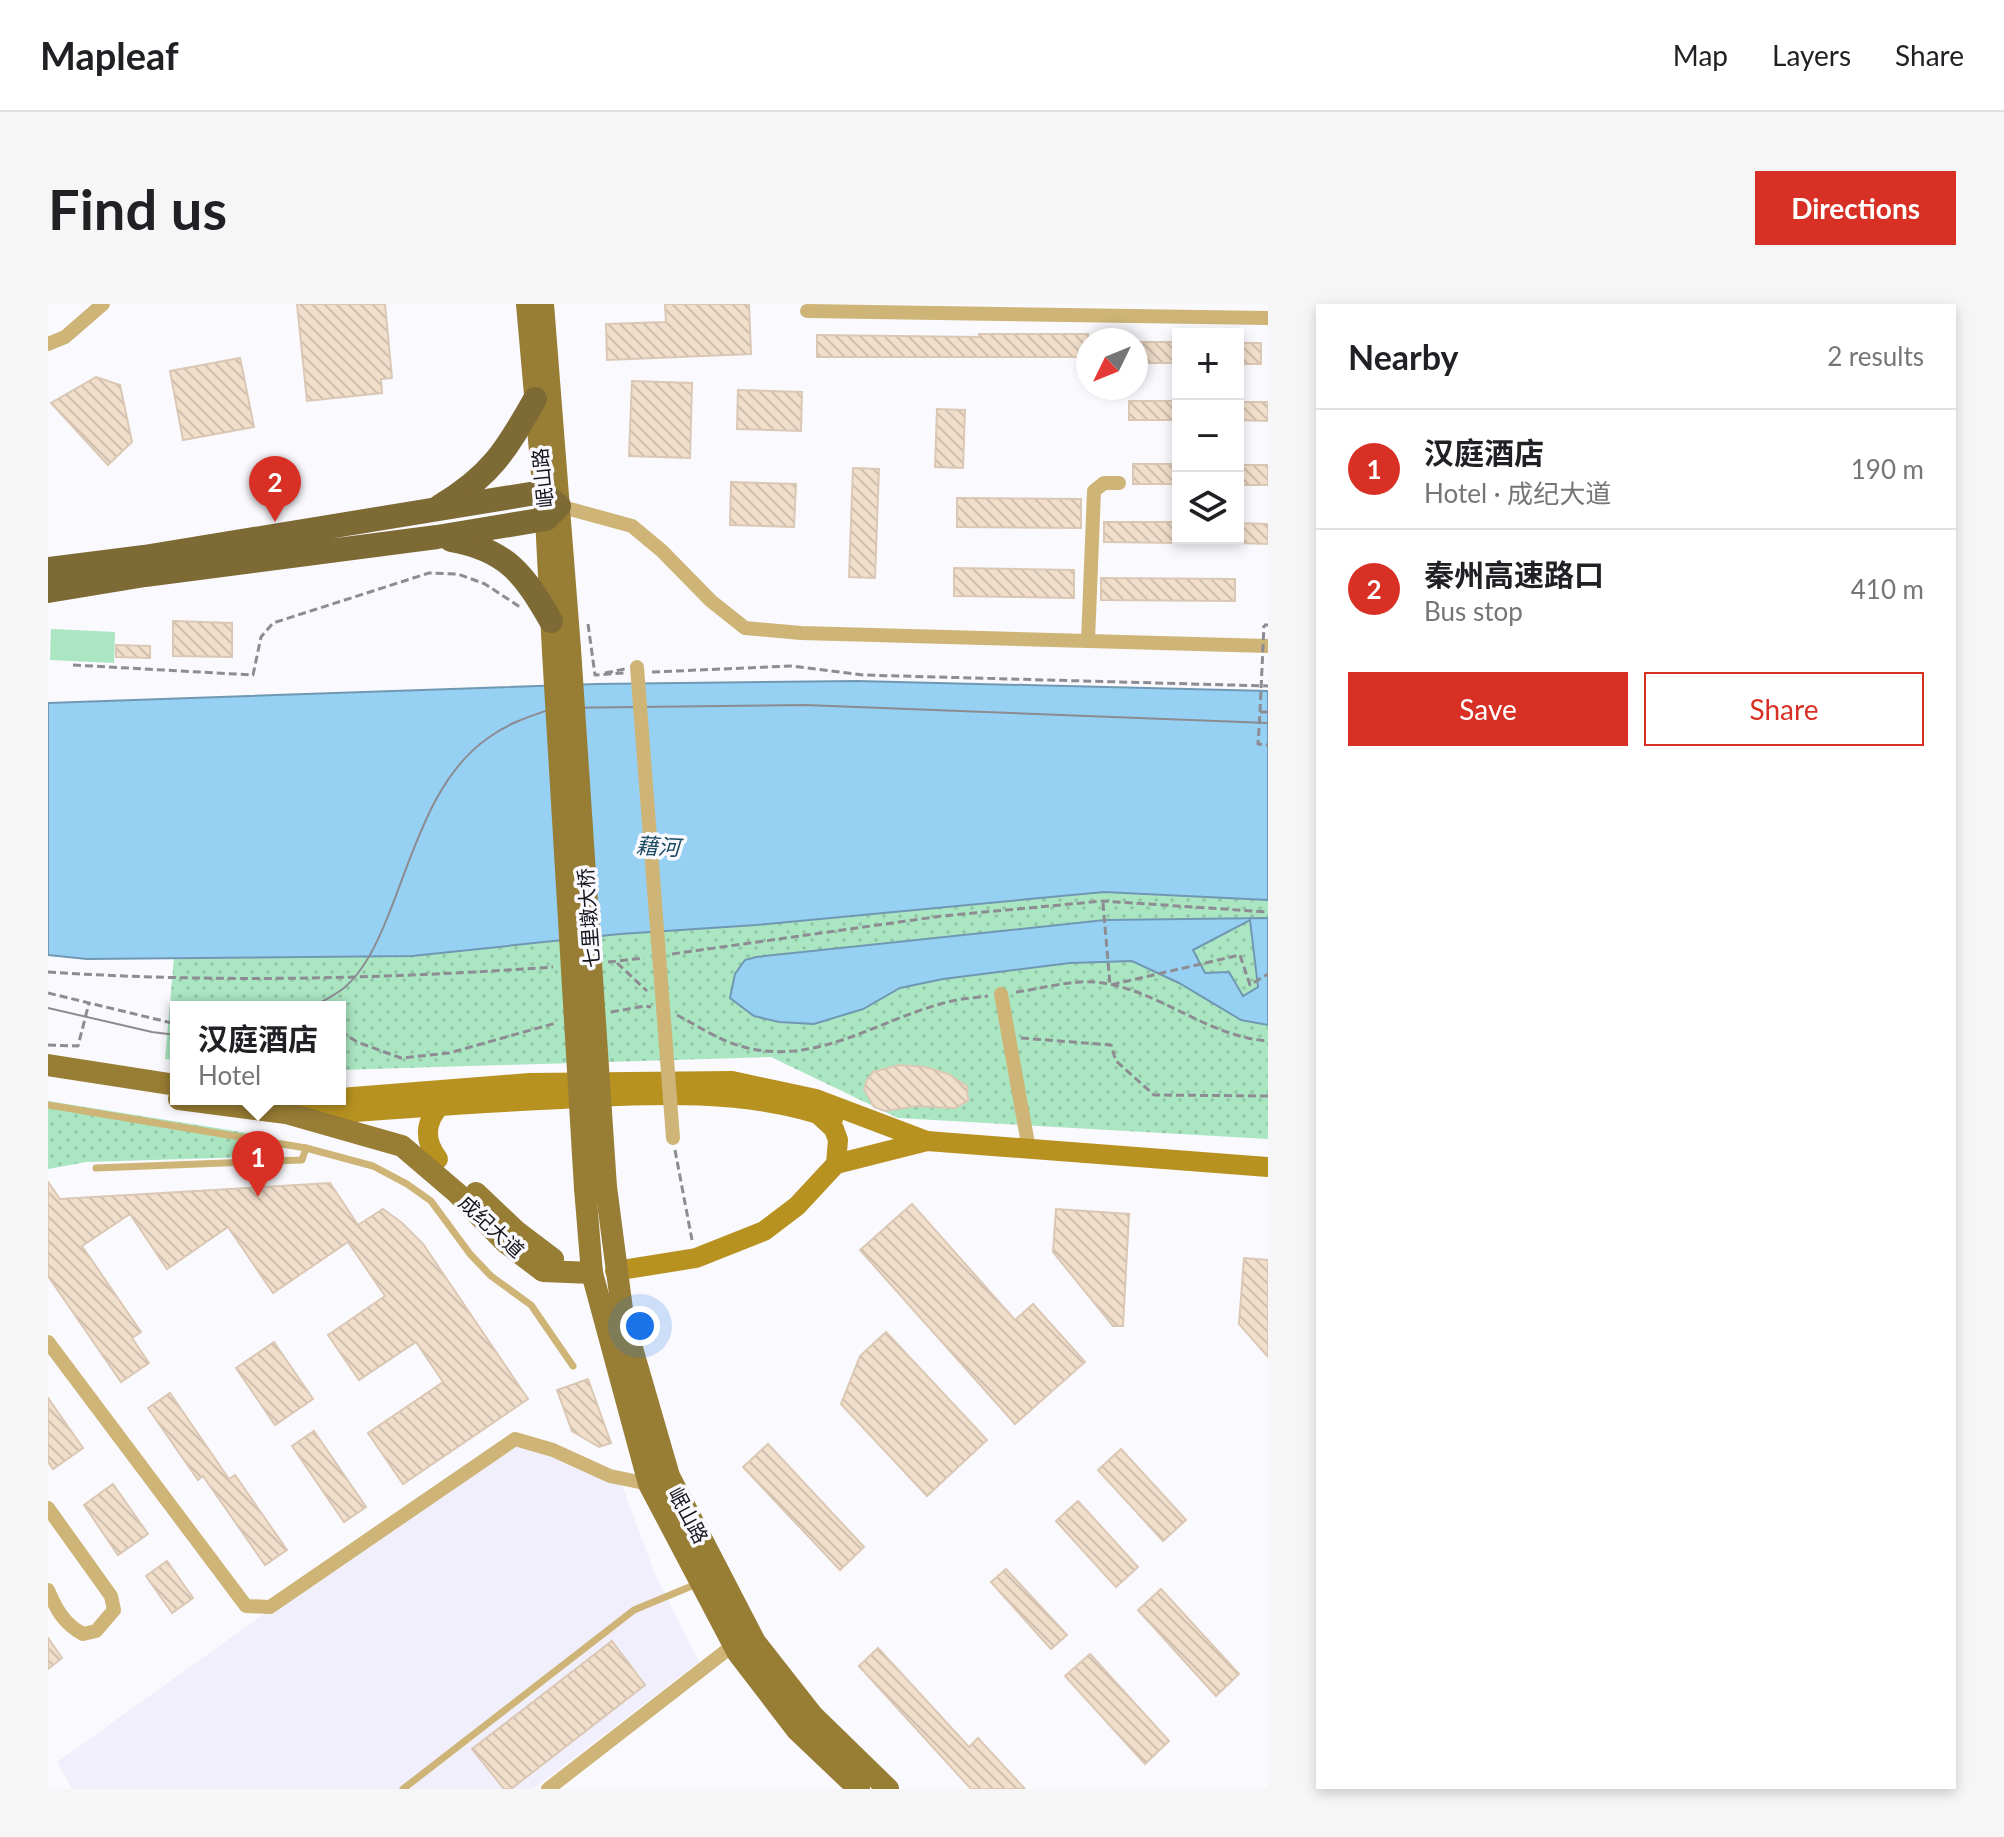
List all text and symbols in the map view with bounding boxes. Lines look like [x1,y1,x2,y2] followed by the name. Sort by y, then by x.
[40,32,179,78] text: Mapleaf
[1673,38,1728,72] text: Map
[1772,38,1851,72] text: Layers
[1895,38,1964,72] text: Share
[1755,171,1956,245] button: Directions
[48,175,227,242] text: Find us
[1076,328,1148,400] north arrow
[1172,328,1244,544] map controls
[1172,328,1244,400] button: +
[1348,336,1459,377] text: Nearby
[1827,340,1924,372] text: 2 results
[1172,400,1244,472] button: −
[1424,434,1544,470] text: 汉庭酒店
[527,447,557,509] street label: 岷山路
[1366,453,1382,485] text: 1
[1851,453,1924,485] text: 190 m
[249,456,301,522] pin: 2
[1172,472,1244,544] button: layers
[1424,477,1611,509] text: Hotel · 成纪大道
[1424,556,1604,592] text: 秦州高速路口
[1366,573,1382,605] text: 2
[1851,573,1924,605] text: 410 m
[1424,595,1523,627] text: Bus stop
[1348,672,1628,746] button: Save
[1644,672,1924,746] button: Share
[635,831,685,861] water label: 藉河
[573,867,603,969] street label: 七里墩大桥
[170,1001,346,1105] popup
[198,1020,318,1056] text: 汉庭酒店
[198,1059,261,1091] text: Hotel
[232,1131,284,1197] pin: 1
[455,1190,529,1262] street label: 成纪大道
[620,1306,660,1346] your location
[664,1483,714,1547] street label: 岷山路

